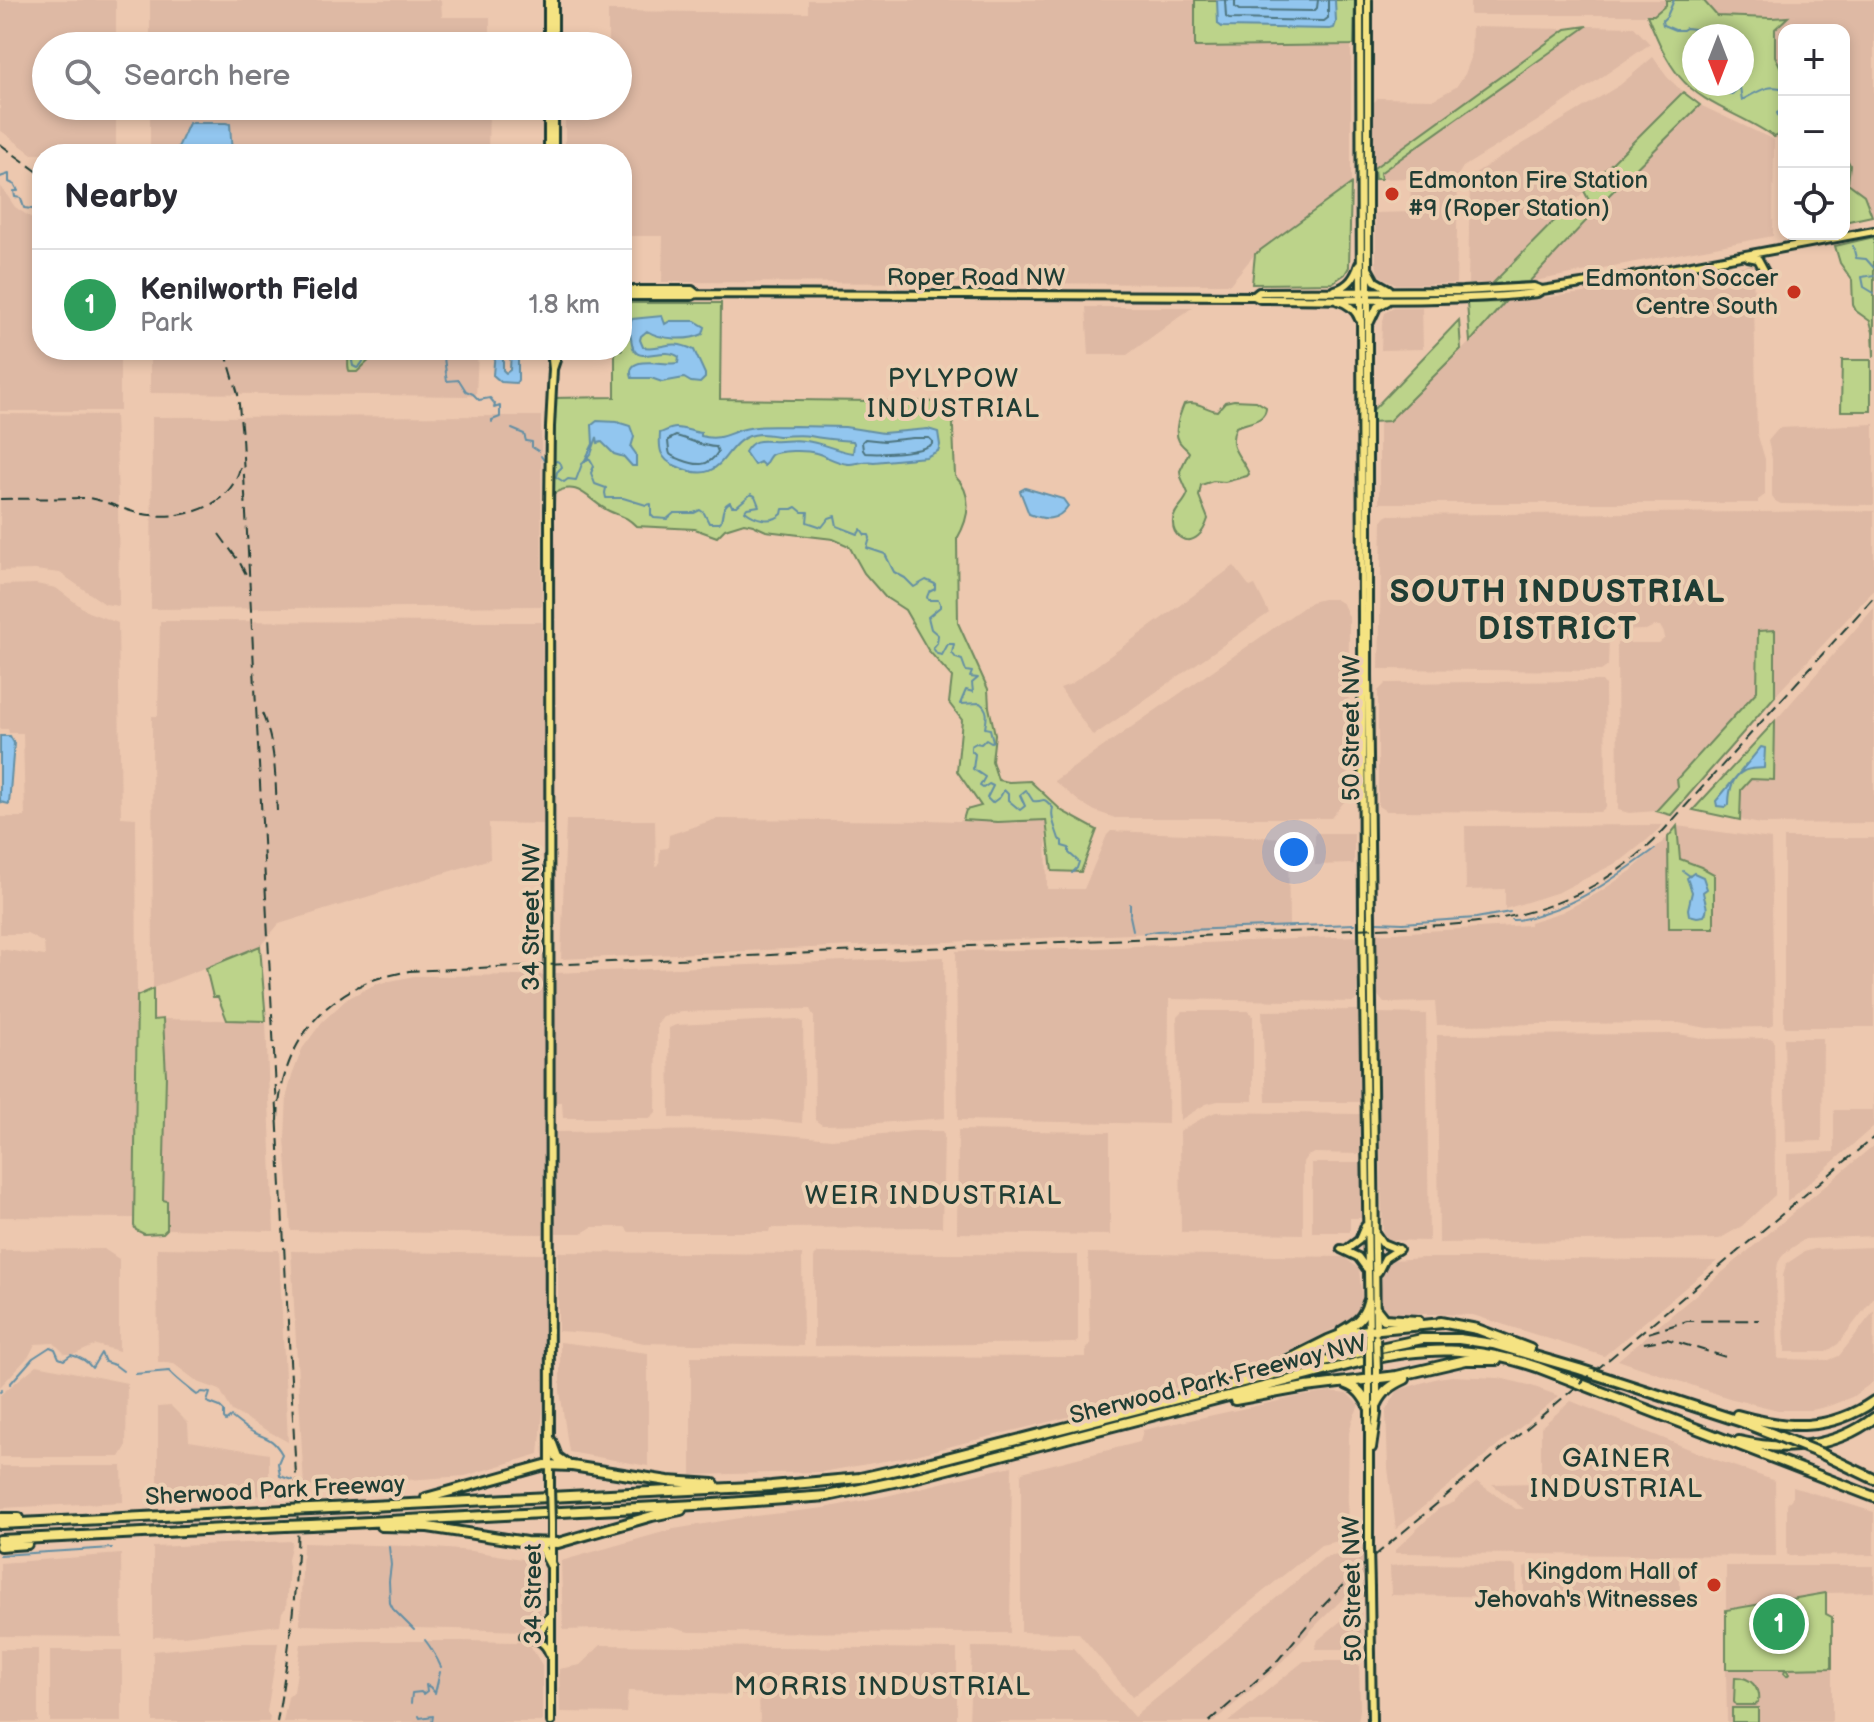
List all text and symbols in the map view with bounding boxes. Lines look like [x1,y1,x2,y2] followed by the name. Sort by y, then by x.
[1682,24,1754,96] north arrow
[1778,24,1850,240] map controls
[1778,24,1850,96] button: +
[32,32,632,120] search box
[60,54,104,98] icon: search
[124,58,290,94] text: Search here
[1778,96,1850,168] button: −
[1408,166,1648,223] place label: Edmonton Fire Station #9 (Roper Station)
[1778,168,1850,240] button: locate
[64,176,178,217] text: Nearby
[1383,185,1401,203] marker: Edmonton Fire Station #9 (Roper Station)
[887,263,1065,292] street label: Roper Road NW
[1585,264,1778,321] place label: Edmonton Soccer Centre South
[140,272,358,308] text: Kenilworth Field
[1785,283,1803,301] marker: Edmonton Soccer Centre South
[85,290,95,321] text: 1
[528,290,600,321] text: 1.8 km
[140,308,192,339] text: Park
[867,364,1041,425] district label: PYLYPOW INDUSTRIAL
[1390,573,1726,649] district label: SOUTH INDUSTRIAL DISTRICT
[1337,655,1366,801] street label: 50 Street NW
[1274,832,1314,872] your location
[517,843,546,991] street label: 34 Street NW
[805,1181,1063,1212] district label: WEIR INDUSTRIAL
[1067,1328,1370,1430] street label: Sherwood Park Freeway NW
[1530,1444,1704,1505] district label: GAINER INDUSTRIAL
[144,1469,406,1512] street label: Sherwood Park Freeway
[1337,1515,1368,1662] street label: 50 Street NW
[519,1543,548,1645] street label: 34 Street
[1475,1557,1699,1614] place label: Kingdom Hall of Jehovah's Witnesses
[1705,1576,1723,1594] marker: Kingdom Hall of Jehovah's Witnesses
[1753,1594,1805,1654] pin: 1
[734,1672,1032,1703] district label: MORRIS INDUSTRIAL

